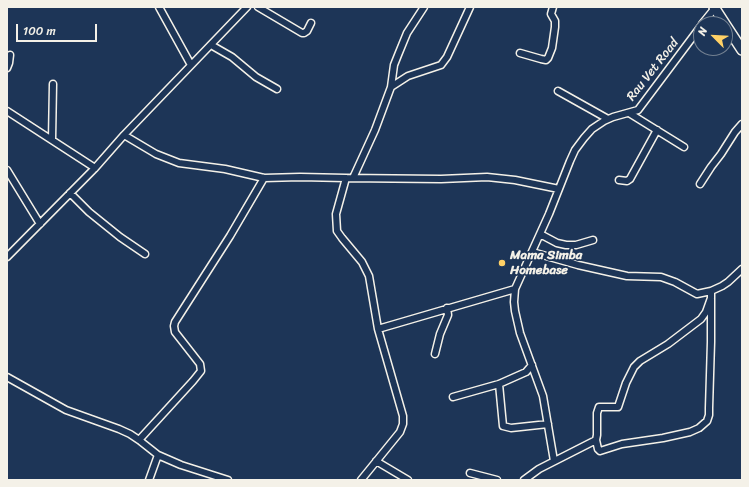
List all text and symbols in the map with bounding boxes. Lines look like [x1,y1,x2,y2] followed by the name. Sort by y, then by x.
[18,16,99,42] scale bar
[693,16,733,56] north arrow
[23,20,56,42] text: 100 m
[692,24,713,39] text: N
[624,36,682,104] street label: Rau Vet Road
[510,248,582,279] place label: Mama Simba Homebase
[497,258,507,268] marker: Mama Simba Homebase

